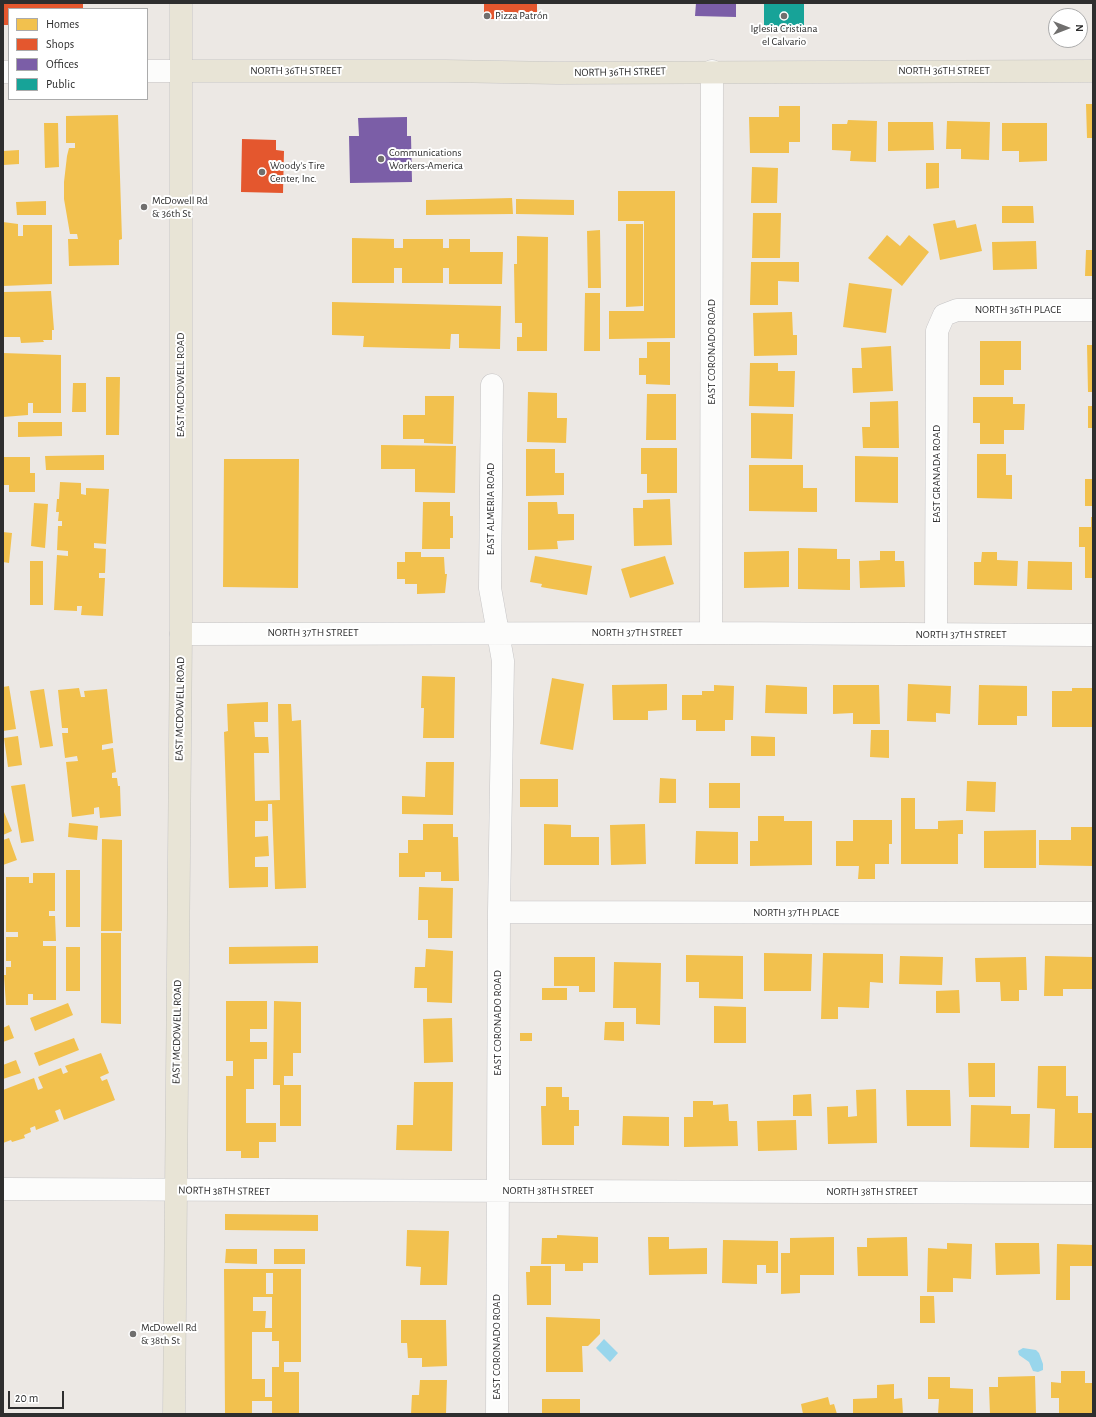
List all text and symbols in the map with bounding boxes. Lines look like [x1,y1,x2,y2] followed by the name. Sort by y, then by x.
[8,8,148,100] legend
[1048,8,1088,48] north arrow
[495,9,548,23] place label: Pizza Patrón
[482,11,492,21] marker: Pizza Patrón
[779,11,789,21] marker: Iglesia Cristiana el Calvario
[46,18,79,30] text: Homes
[750,22,818,48] place label: Iglesia Cristiana el Calvario
[1074,24,1085,32] text: N
[46,38,74,50] text: Shops
[46,58,79,70] text: Offices
[250,64,342,78] street label: NORTH 36TH STREET
[898,64,990,78] street label: NORTH 36TH STREET
[574,65,666,79] street label: NORTH 36TH STREET
[46,78,75,90] text: Public
[389,146,463,172] place label: Communications Workers-America
[376,154,386,164] marker: Communications Workers-America
[270,159,325,185] place label: Woody's Tire Center, Inc.
[257,167,267,177] marker: Woody's Tire Center, Inc.
[152,194,208,220] place label: McDowell Rd & 36th St
[139,202,149,212] marker: McDowell Rd & 36th St
[705,299,719,405] street label: EAST CORONADO ROAD
[975,303,1061,317] street label: NORTH 36TH PLACE
[174,333,188,437] street label: EAST MCDOWELL ROAD
[930,425,944,523] street label: EAST GRANADA ROAD
[484,463,498,555] street label: EAST ALMERIA ROAD
[267,626,359,640] street label: NORTH 37TH STREET
[591,626,683,640] street label: NORTH 37TH STREET
[915,628,1007,642] street label: NORTH 37TH STREET
[172,657,188,761] street label: EAST MCDOWELL ROAD
[753,906,839,920] street label: NORTH 37TH PLACE
[491,970,505,1076] street label: EAST CORONADO ROAD
[169,980,185,1084] street label: EAST MCDOWELL ROAD
[178,1184,270,1198] street label: NORTH 38TH STREET
[502,1184,594,1198] street label: NORTH 38TH STREET
[826,1185,918,1199] street label: NORTH 38TH STREET
[490,1294,504,1400] street label: EAST CORONADO ROAD
[141,1321,197,1347] place label: McDowell Rd & 38th St
[128,1329,138,1339] marker: McDowell Rd & 38th St
[10,1383,66,1409] scale bar
[15,1392,38,1404] text: 20 m

